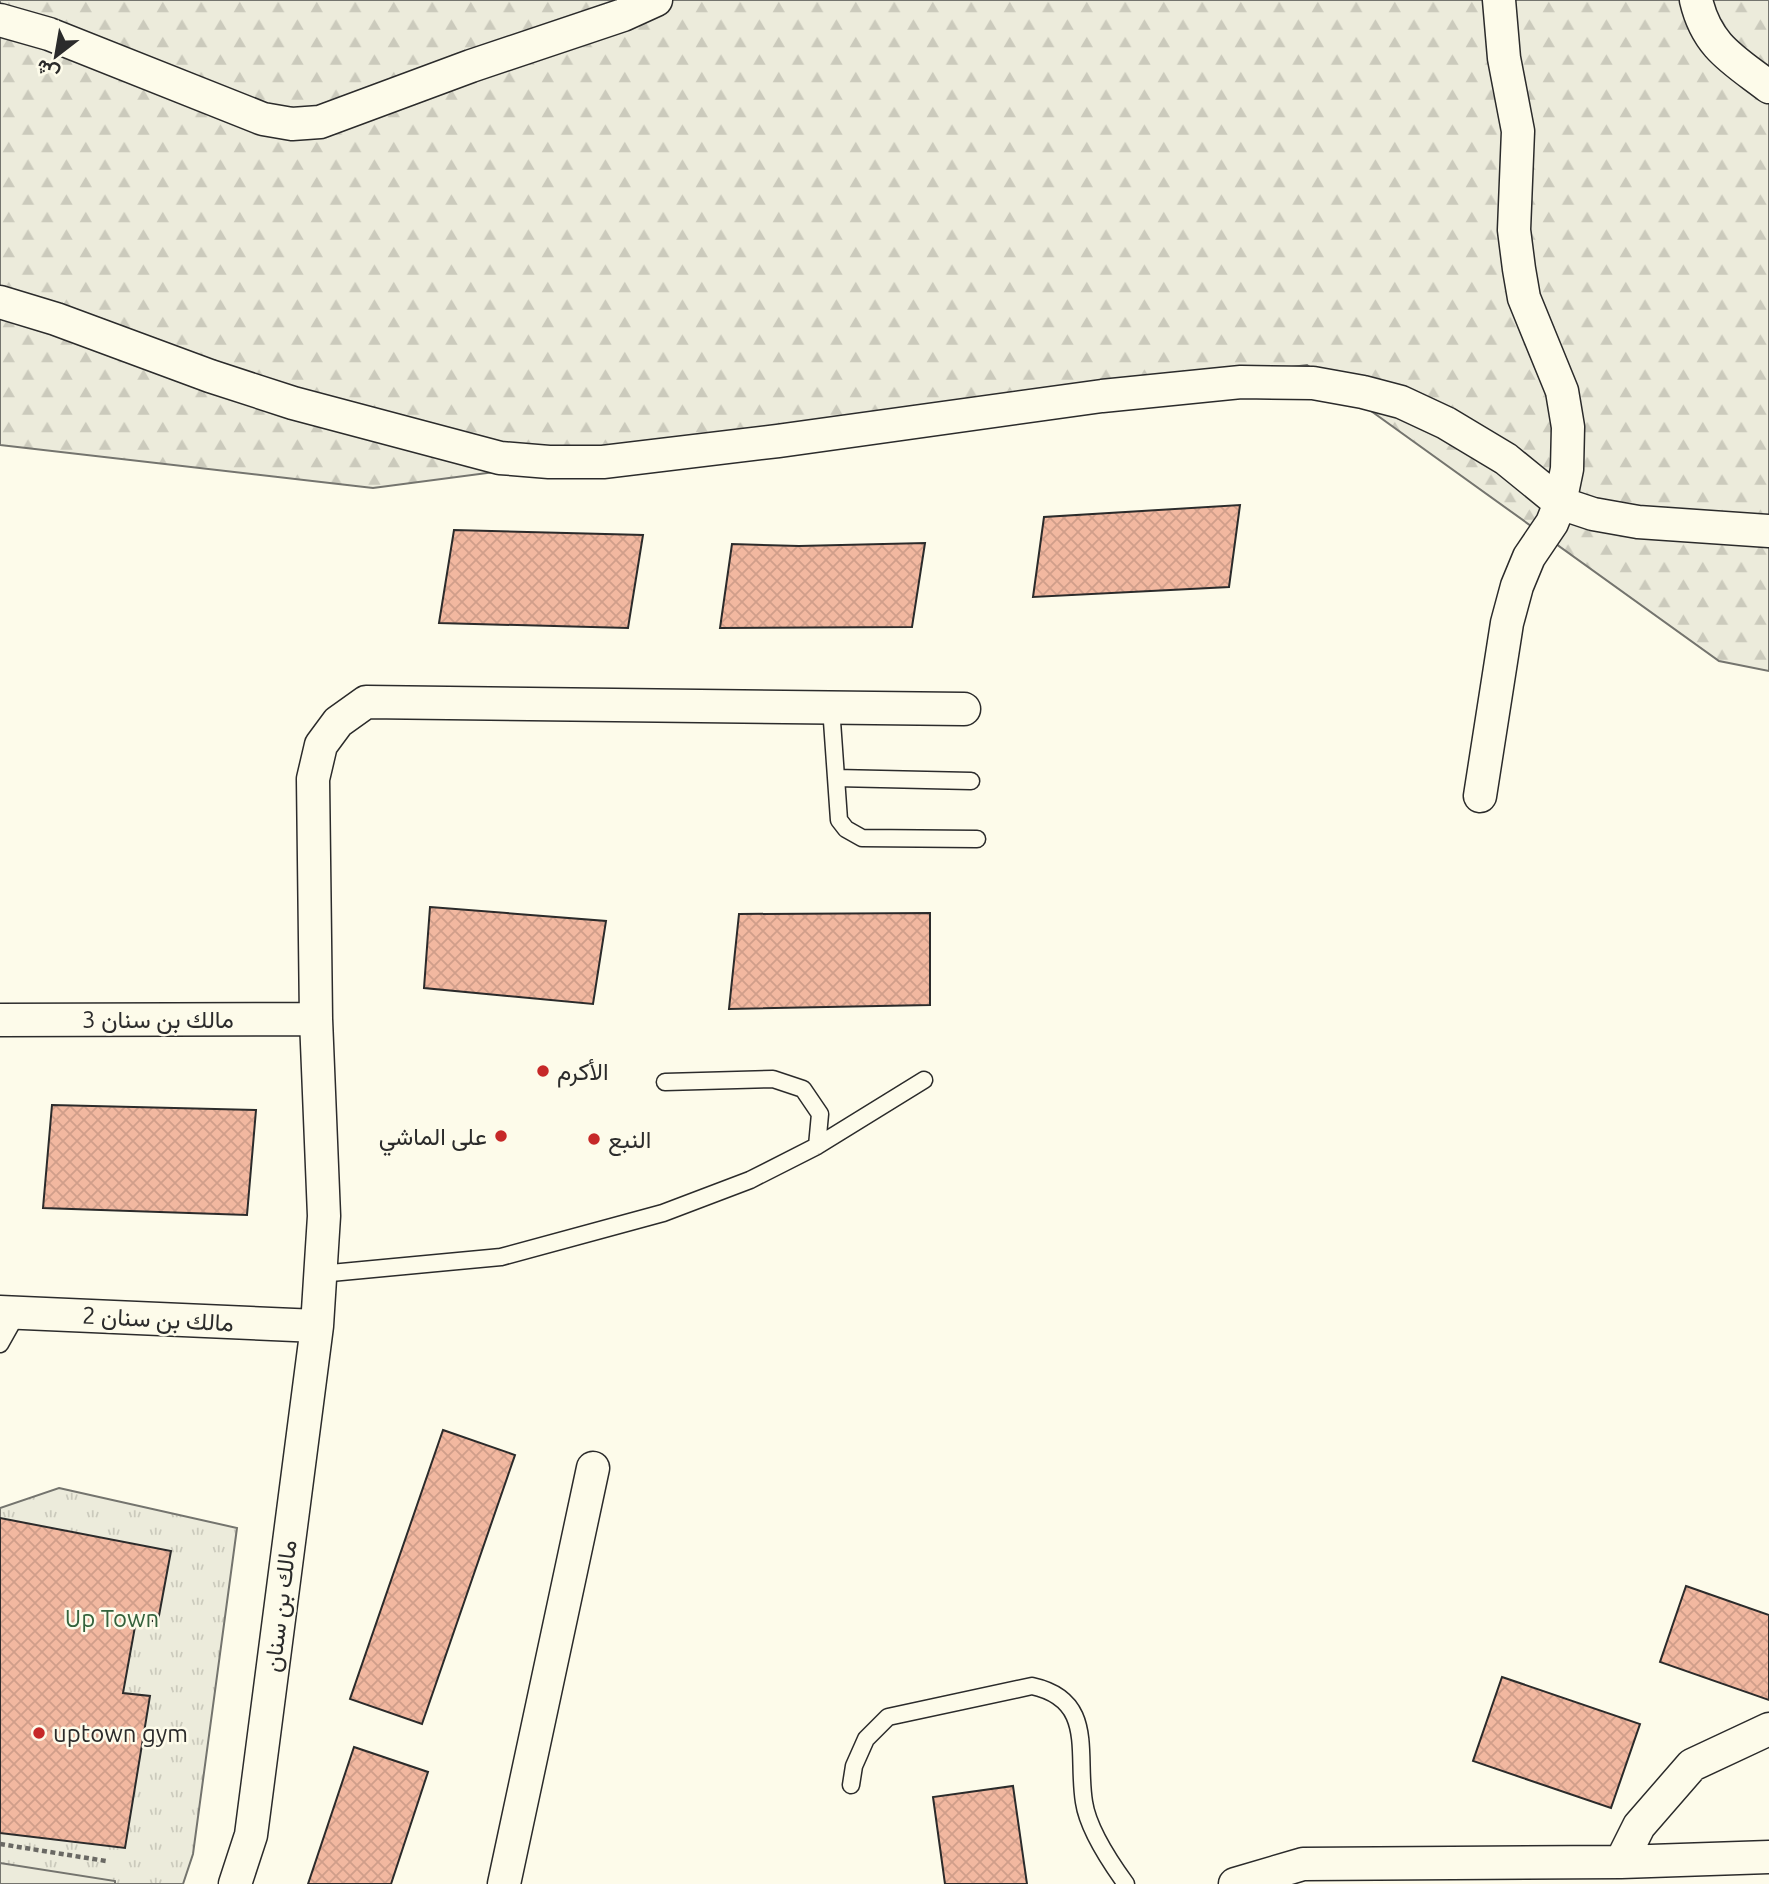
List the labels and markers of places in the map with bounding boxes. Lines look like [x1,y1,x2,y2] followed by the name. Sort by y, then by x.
[557,1058,609,1088] place label: الأكرم
[535,1063,551,1079] marker: الأكرم
[379,1123,487,1156] place label: على الماشي
[608,1126,651,1157] place label: النبع
[493,1128,509,1144] marker: على الماشي
[586,1131,602,1147] marker: النبع
[53,1720,188,1747] place label: uptown gym
[31,1725,47,1741] marker: uptown gym

